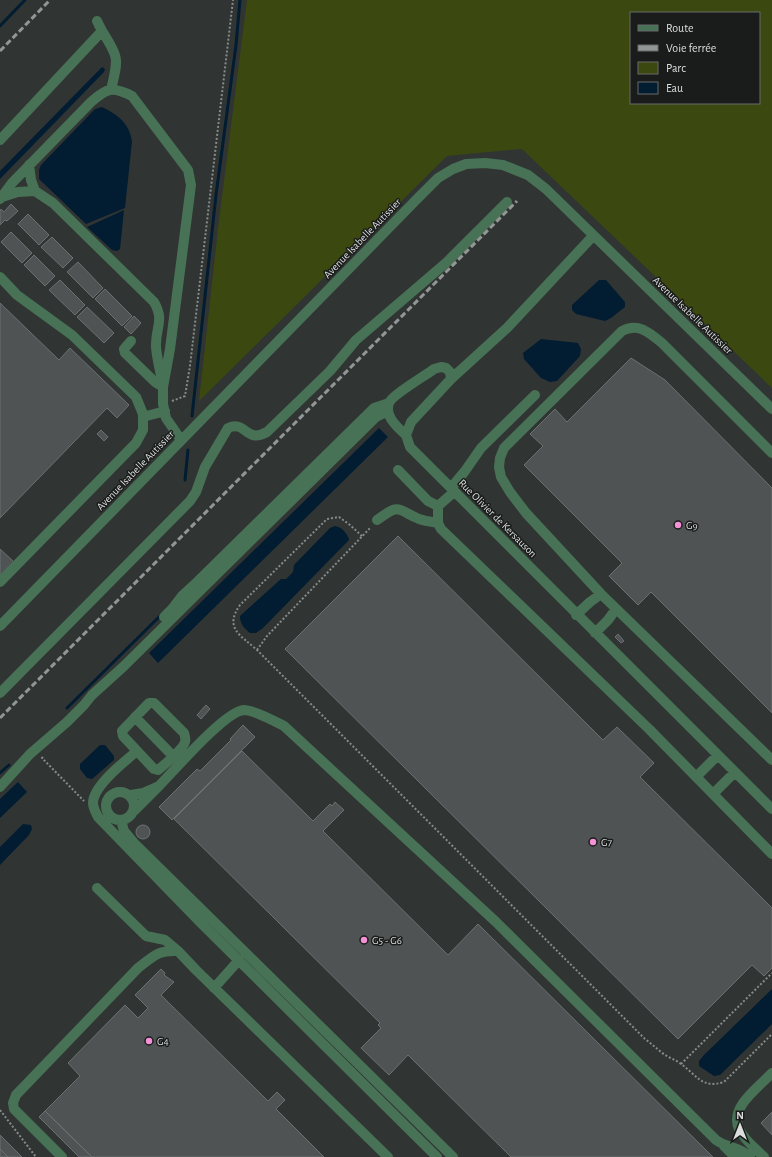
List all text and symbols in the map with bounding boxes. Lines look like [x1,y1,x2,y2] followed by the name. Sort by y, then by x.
[630,12,760,104] legend
[666,22,693,34] text: Route
[666,42,716,54] text: Voie ferrée
[666,62,686,74] text: Parc
[666,82,683,94] text: Eau
[322,196,403,280] street label: Avenue Isabelle Autissier
[651,275,735,356] street label: Avenue Isabelle Autissier
[95,428,176,512] street label: Avenue Isabelle Autissier
[457,477,539,559] street label: Rue Olivier de Kersauson
[673,520,683,530] marker: G9
[686,520,698,531] place label: G9
[588,837,598,847] marker: G7
[601,837,613,848] place label: G7
[359,935,369,945] marker: G5 - G6
[372,935,402,946] place label: G5 - G6
[144,1036,154,1046] marker: G4
[157,1036,169,1047] place label: G4
[720,1105,760,1145] north arrow
[736,1110,744,1121] text: N

